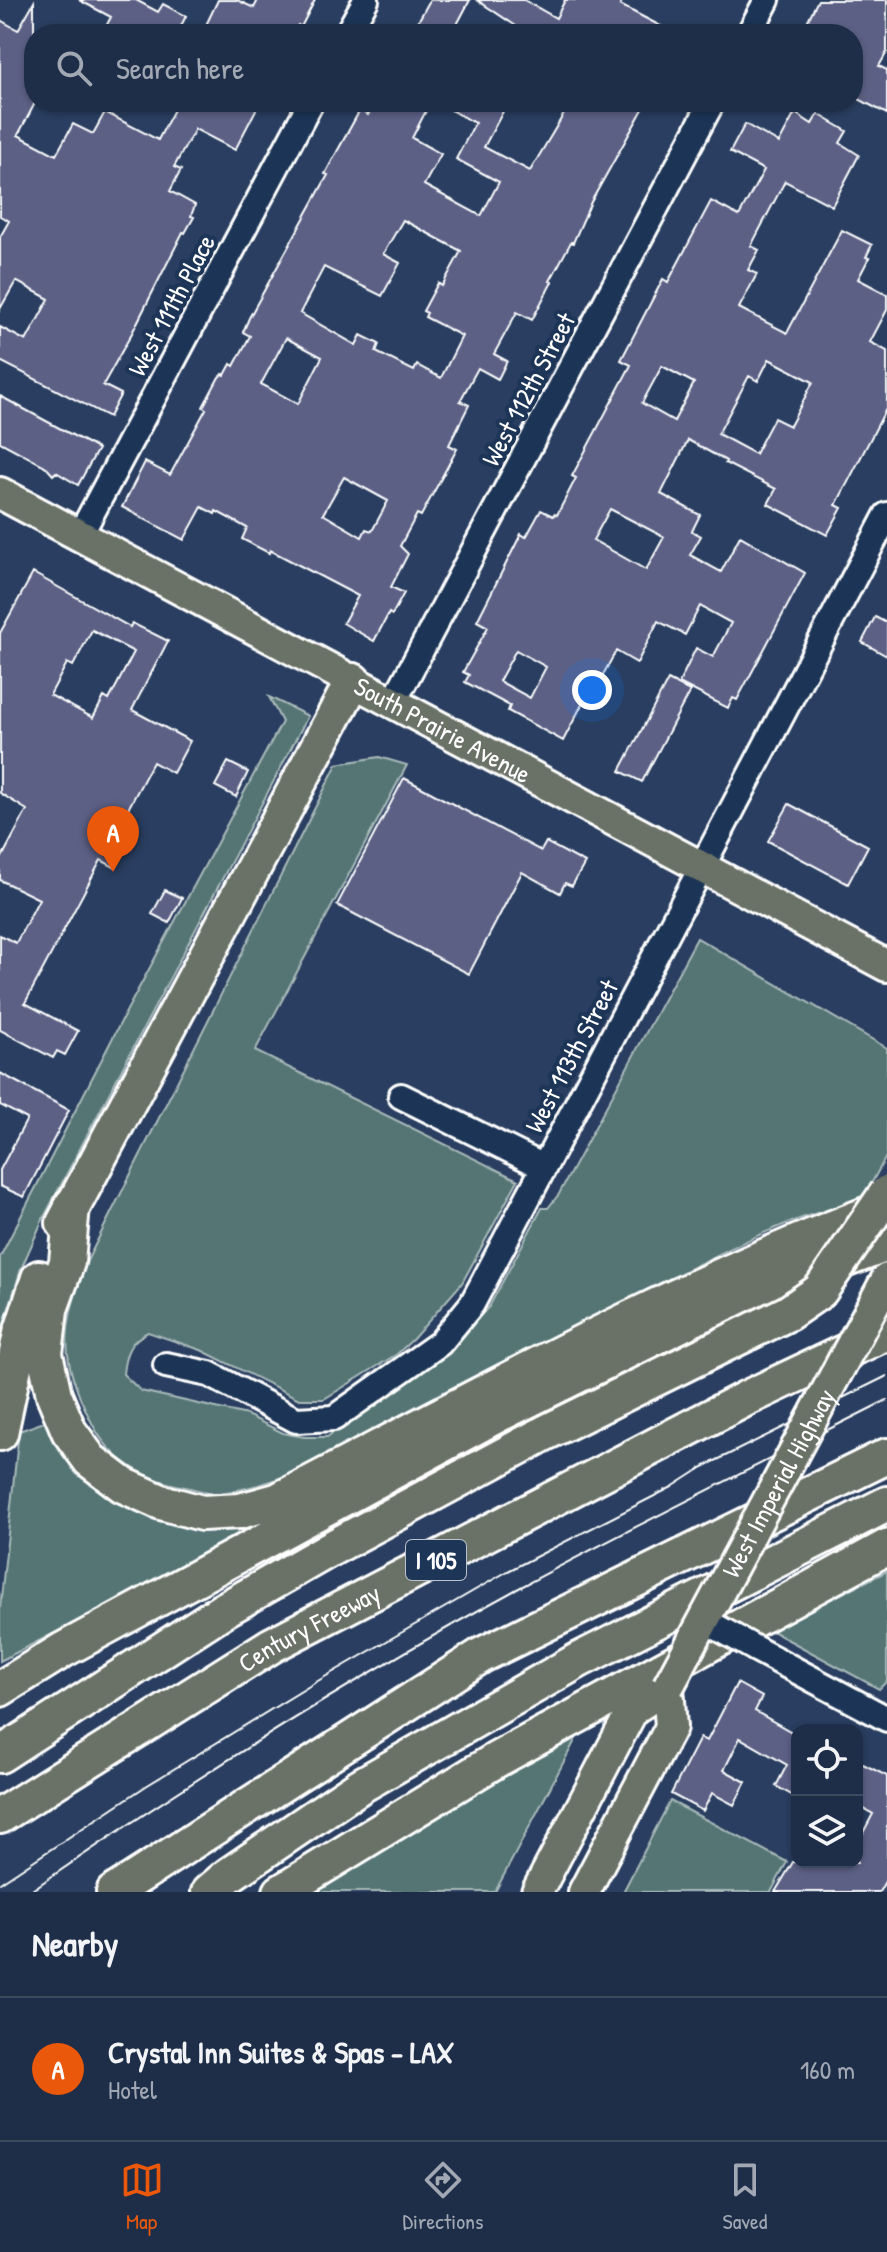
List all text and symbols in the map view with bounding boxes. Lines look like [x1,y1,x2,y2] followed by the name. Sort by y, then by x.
[24,24,863,112] search box
[52,46,96,90] icon: search
[116,48,244,88] text: Search here
[119,228,223,382] street label: West 111th Place
[473,305,584,472] street label: West 112th Street
[348,668,537,791] street label: South Prairie Avenue
[572,670,612,710] your location
[87,806,139,872] pin: A
[516,973,626,1138] street label: West 113th Street
[713,1382,843,1583] street label: West Imperial Highway
[406,1540,466,1580] road number: I 105
[231,1575,386,1680] street label: Century Freeway
[791,1724,863,1868] map controls
[791,1724,863,1796] button: locate
[791,1796,863,1868] button: layers
[32,1921,118,1967] text: Nearby
[108,2032,454,2072] text: Crystal Inn Suites & Spas - LAX
[52,2052,64,2087] text: A
[800,2052,855,2087] text: 160 m
[108,2072,157,2107] text: Hotel
[120,2158,164,2236] tab: Map
[403,2158,484,2236] tab: Directions
[723,2158,767,2236] tab: Saved

